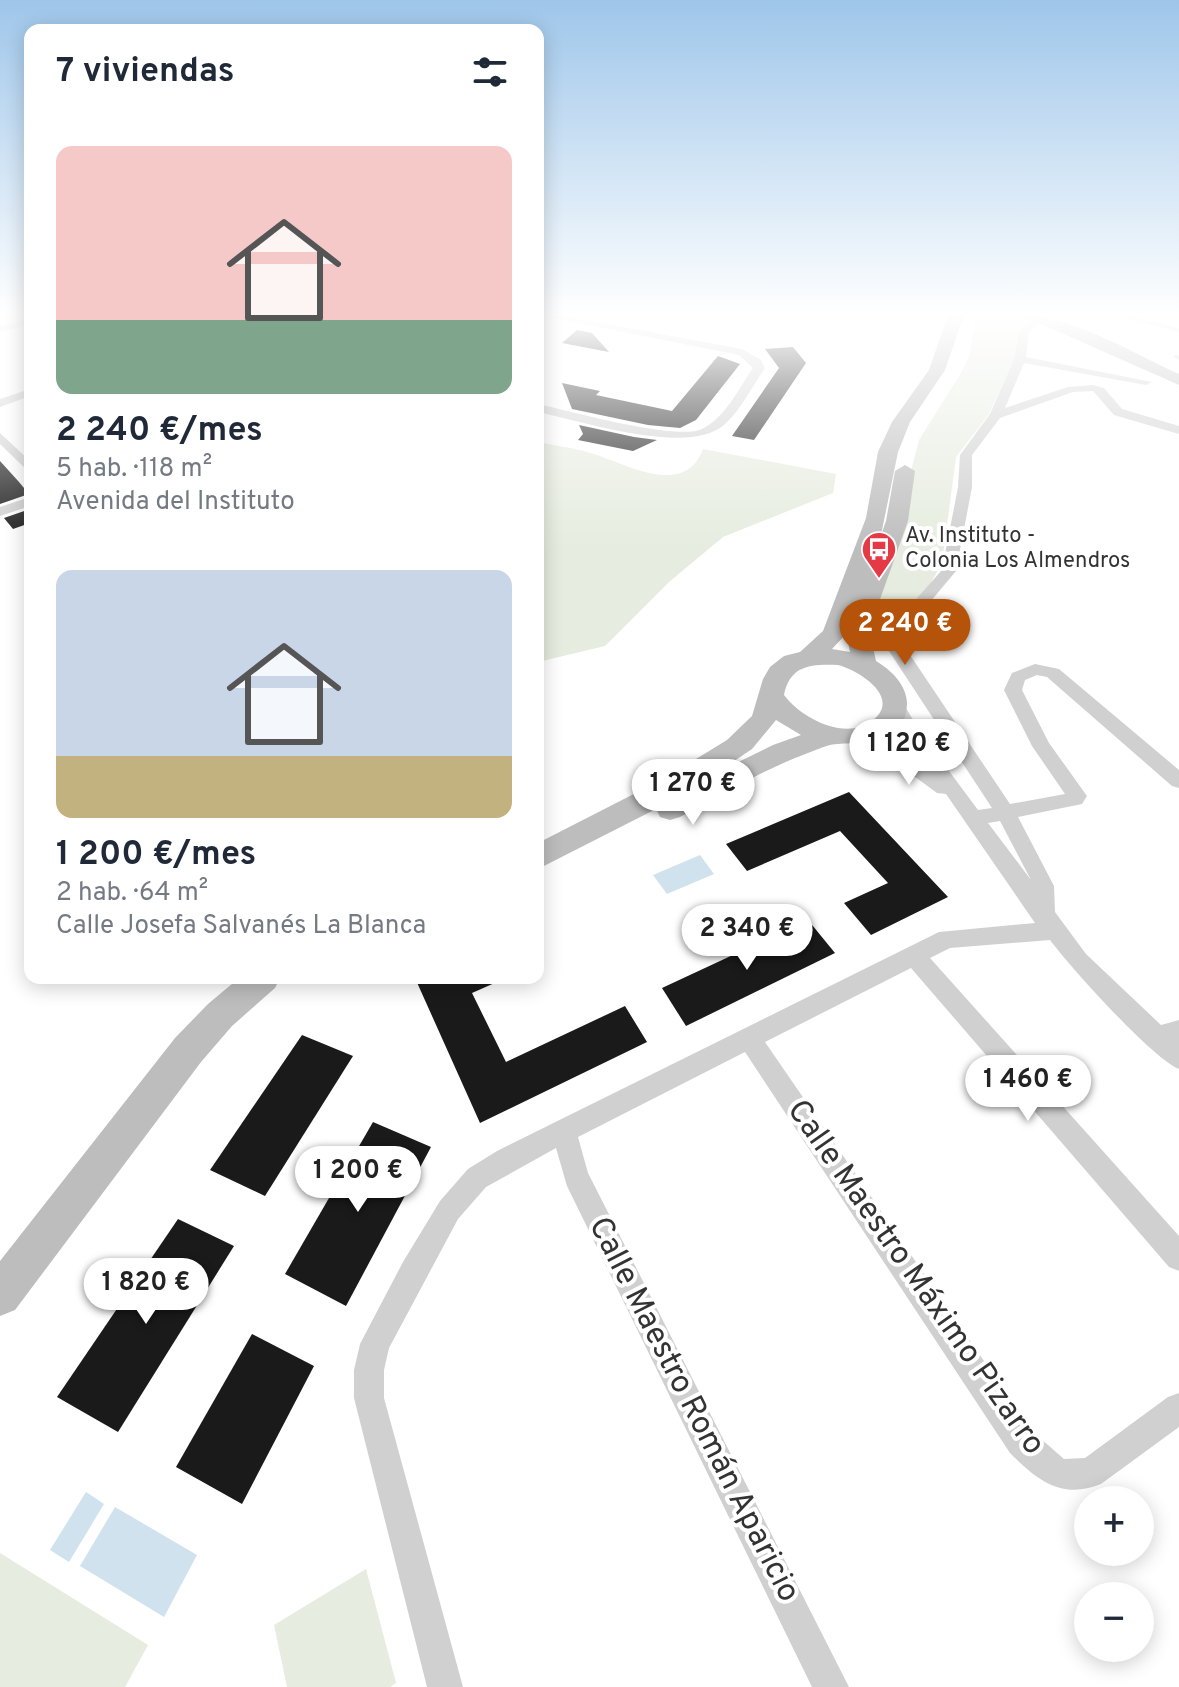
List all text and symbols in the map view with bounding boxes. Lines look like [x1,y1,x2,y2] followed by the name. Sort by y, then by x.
[468,50,512,94] icon: filters
[56,51,235,94] text: 7 viviendas
[212,198,356,342] icon: home
[56,410,263,453] text: 2 240 €/mes
[56,453,212,486] text: 5 hab. · 118 m²
[56,486,295,519] text: Avenida del Instituto
[905,523,1130,575] place label: Av. Instituto - Colonia Los Almendros
[860,530,898,580] bus stop icon: Av. Instituto - Colonia Los Almendros
[831,599,979,667] pin: 2 240 €
[857,608,953,641] text: 2 240 €
[212,622,356,766] icon: home
[835,719,983,787] pin: 1 120 €
[867,728,951,761] text: 1 120 €
[619,759,767,827] pin: 1 270 €
[650,768,736,801] text: 1 270 €
[56,834,256,877] text: 1 200 €/mes
[56,877,208,910] text: 2 hab. · 64 m²
[673,904,821,972] pin: 2 340 €
[56,910,426,943] text: Calle Josefa Salvanés La Blanca
[700,913,794,946] text: 2 340 €
[954,1055,1102,1123] pin: 1 460 €
[983,1064,1073,1097] text: 1 460 €
[777,1093,1053,1463] street label: Calle Maestro Máximo Pizarro
[284,1146,432,1214] pin: 1 200 €
[313,1155,403,1188] text: 1 200 €
[578,1211,808,1609] street label: Calle Maestro Román Aparicio
[72,1258,220,1326] pin: 1 820 €
[102,1267,190,1300] text: 1 820 €
[1074,1486,1154,1662] map controls
[1074,1486,1154,1566] button: +
[1074,1582,1154,1662] button: −

